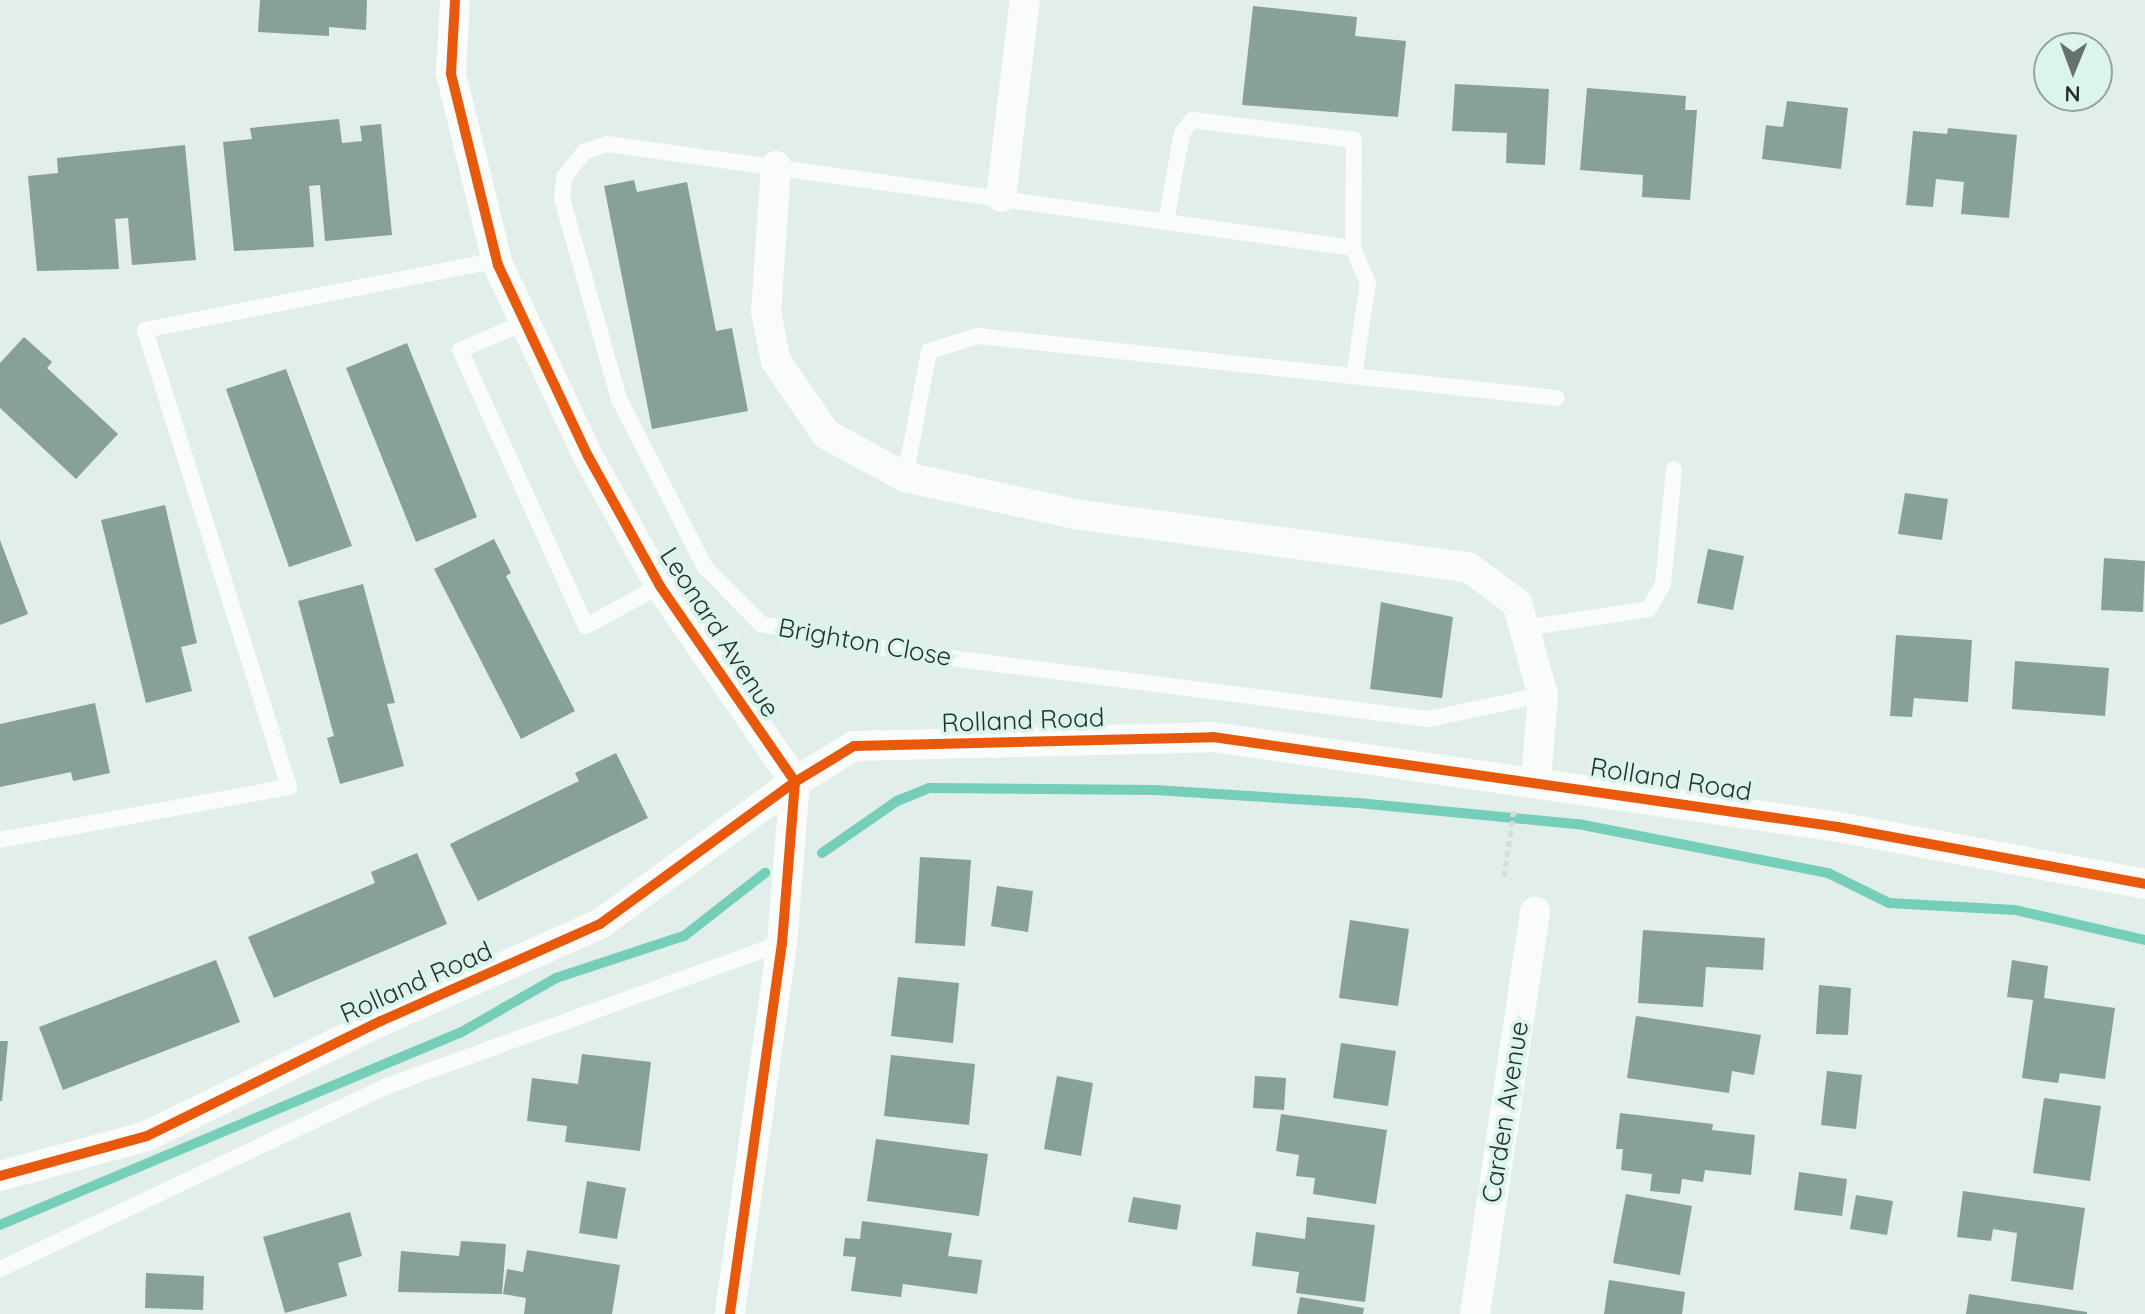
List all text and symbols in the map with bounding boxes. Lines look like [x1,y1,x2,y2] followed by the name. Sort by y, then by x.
[2033,32,2113,112] north arrow
[2064,80,2081,108] text: N
[653,541,787,723] street label: Leonard Avenue
[776,611,954,673] street label: Brighton Close
[941,702,1105,738] street label: Rolland Road
[1588,751,1754,807] street label: Rolland Road
[335,935,497,1029] street label: Rolland Road
[1475,1019,1535,1205] street label: Carden Avenue

